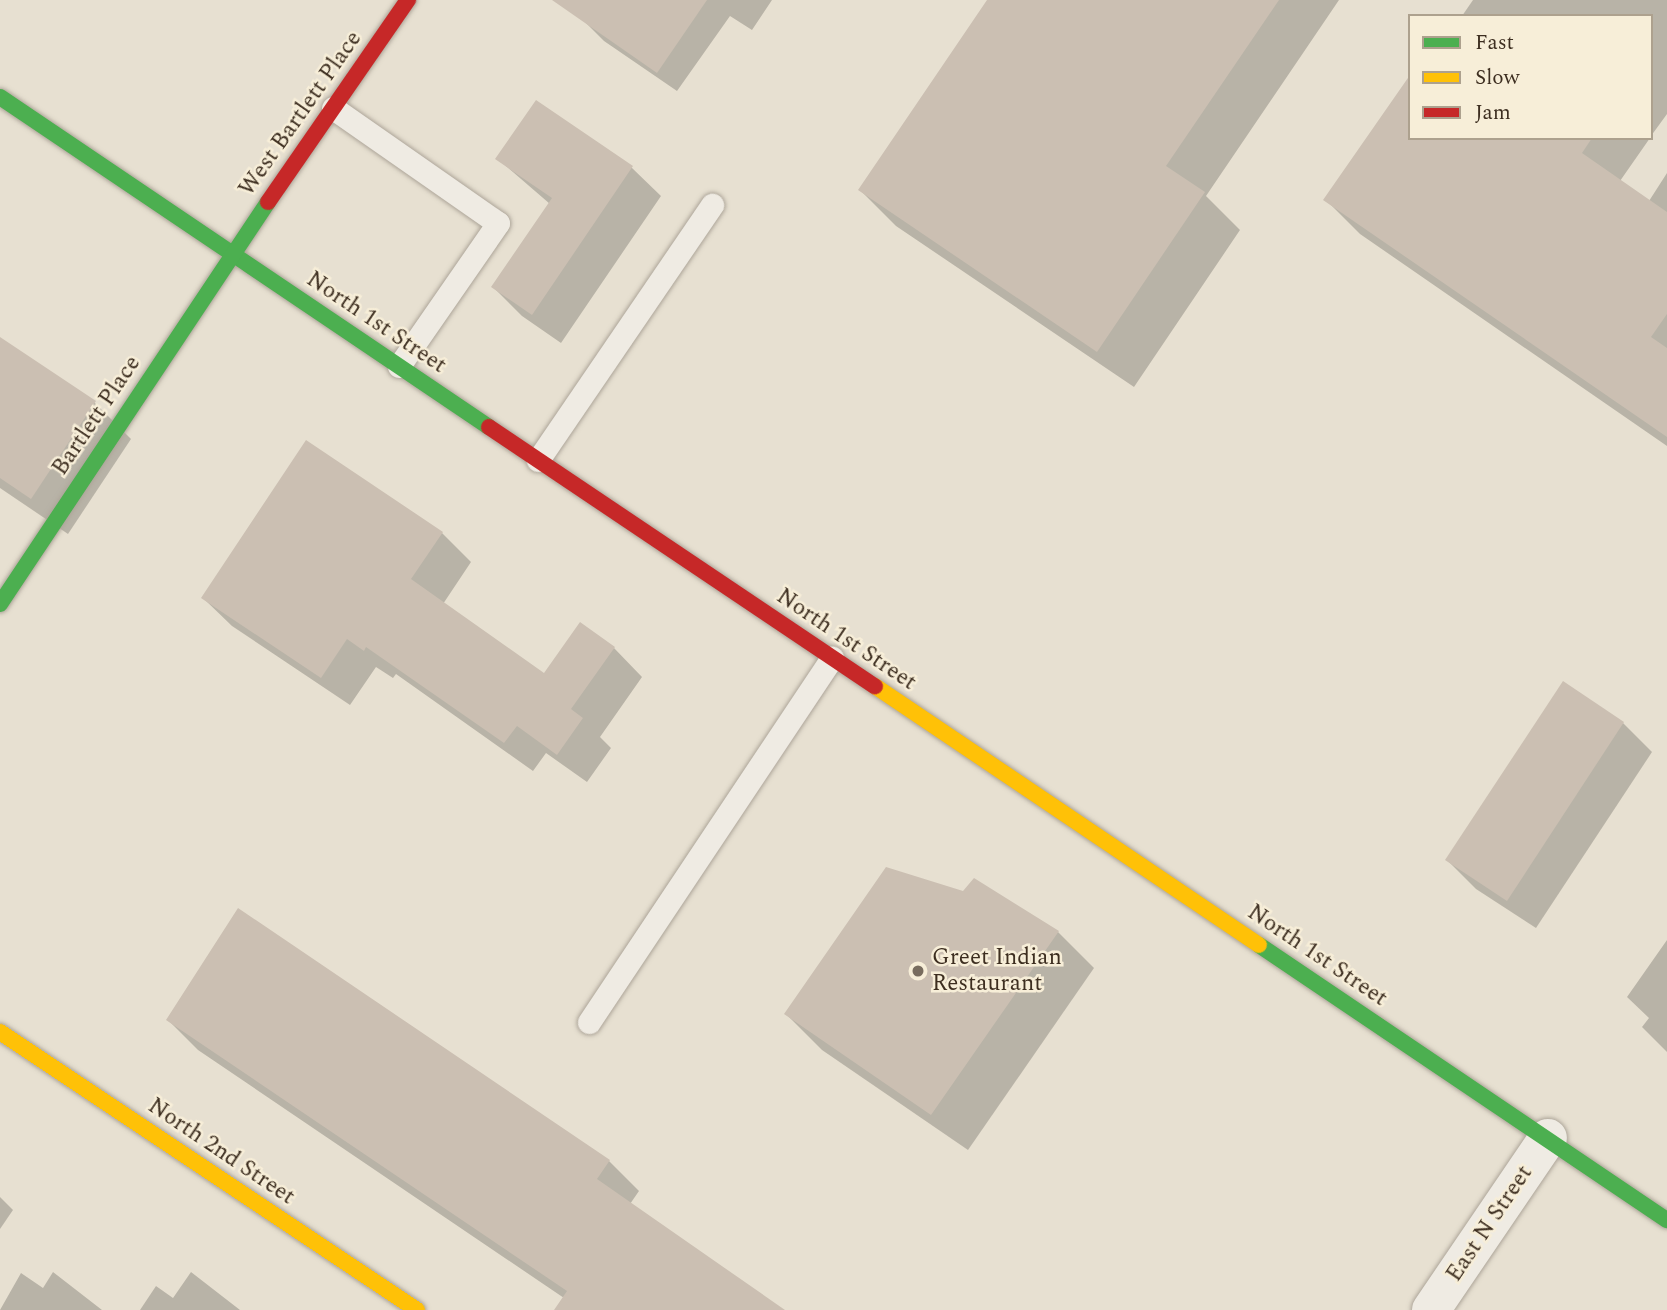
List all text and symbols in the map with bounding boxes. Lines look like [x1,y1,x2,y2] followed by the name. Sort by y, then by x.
[1408,14,1653,140] legend
[234,26,368,202] street label: West Bartlett Place
[1475,27,1514,59] text: Fast
[1475,62,1519,94] text: Slow
[1475,97,1511,129] text: Jam
[301,266,451,380] street label: North 1st Street
[47,351,147,481] street label: Bartlett Place
[771,583,921,697] street label: North 1st Street
[1242,899,1392,1013] street label: North 1st Street
[932,944,1062,998] place label: Greet Indian Restaurant
[910,963,926,979] marker: Greet Indian Restaurant
[142,1093,300,1211] street label: North 2nd Street
[1441,1161,1539,1287] street label: East N Street

